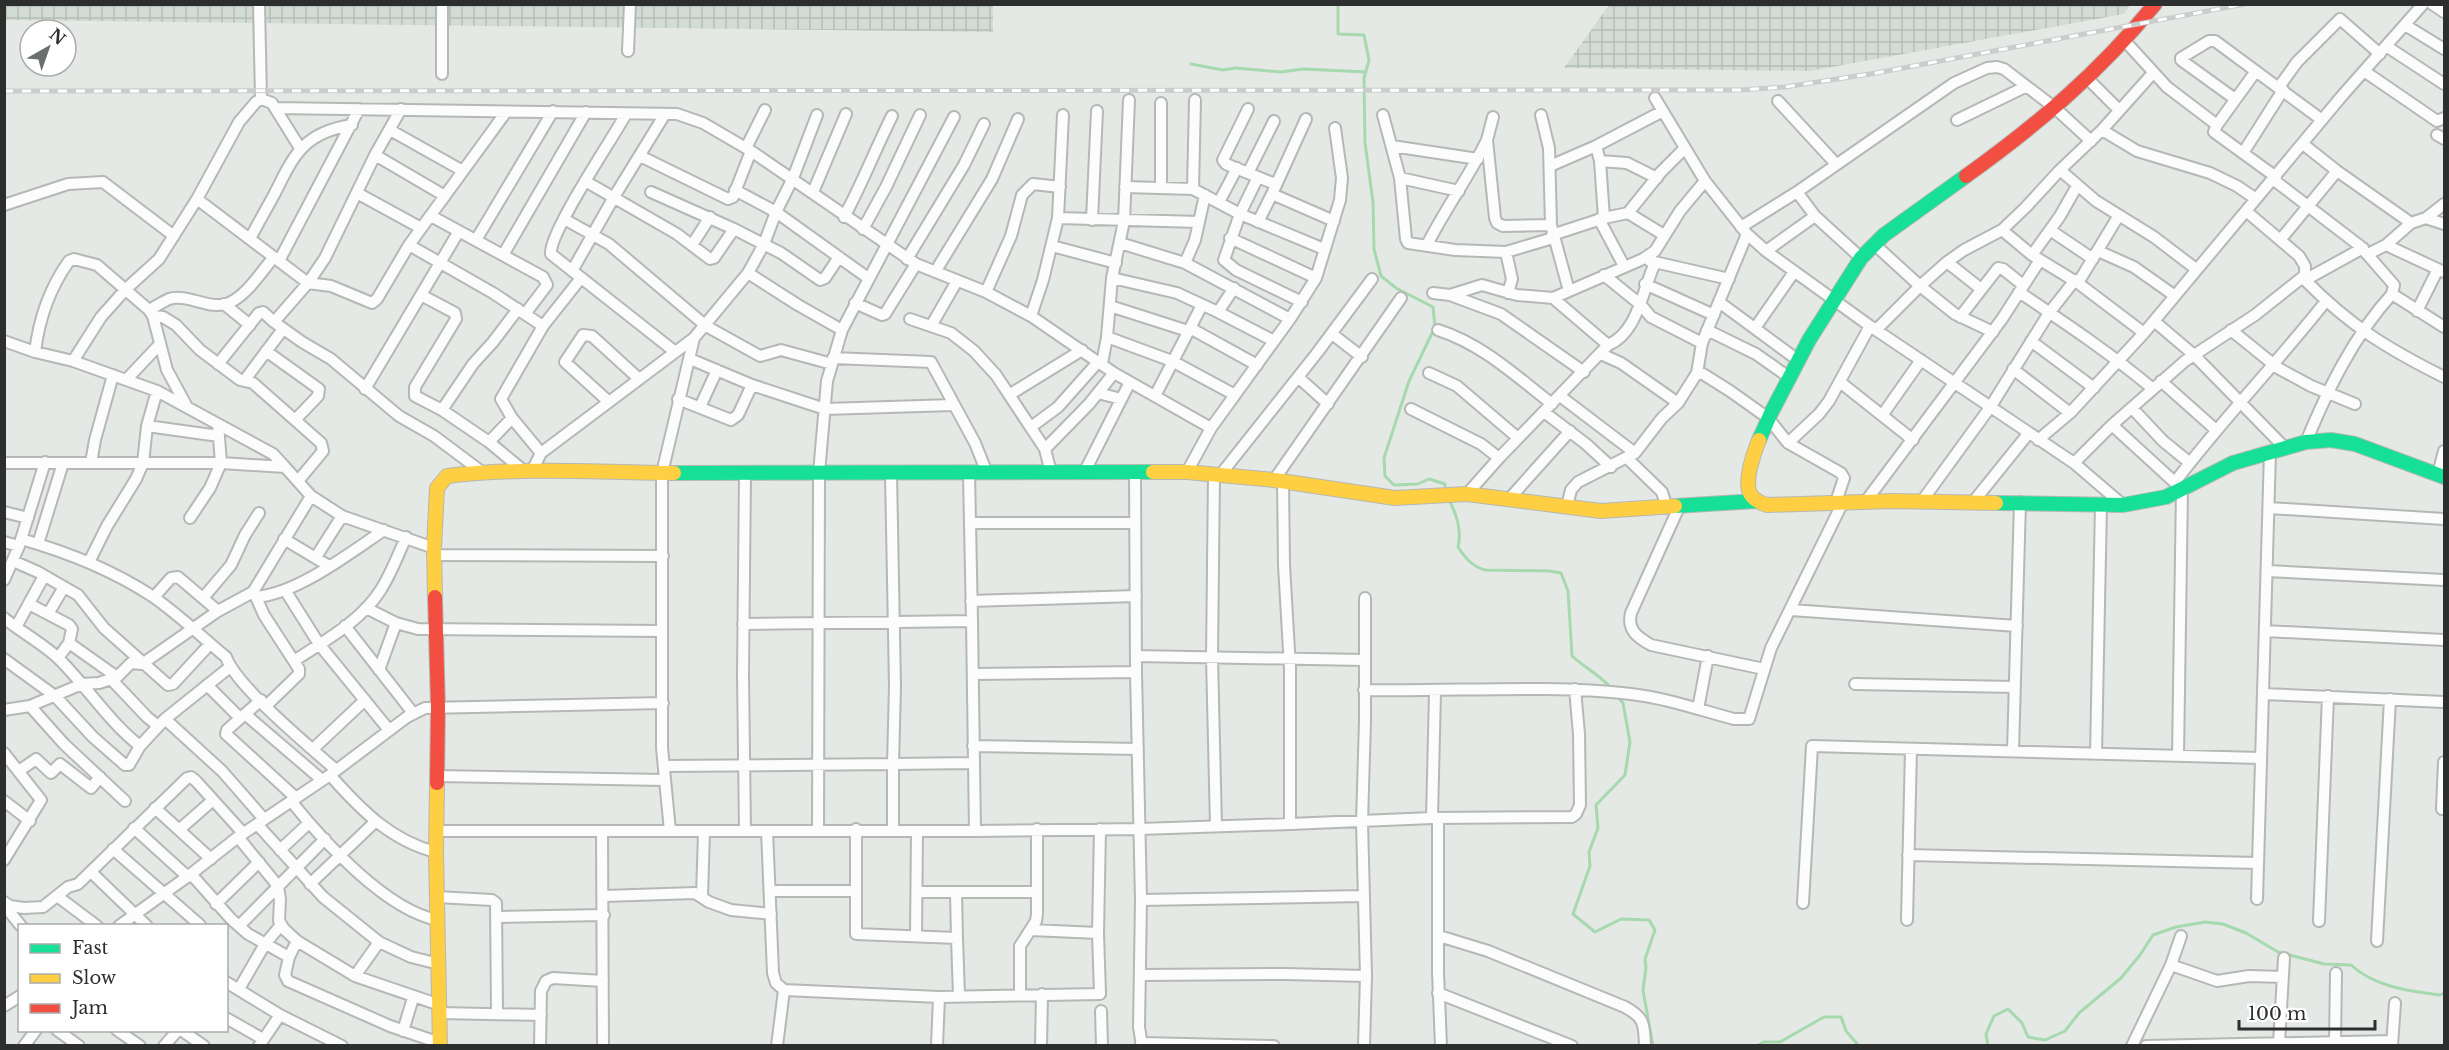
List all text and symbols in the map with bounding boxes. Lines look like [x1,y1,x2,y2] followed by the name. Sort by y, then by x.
[18,18,78,78] north arrow
[45,24,70,49] text: N
[18,924,228,1032] legend
[72,937,109,959] text: Fast
[72,967,117,989] text: Slow
[2239,993,2376,1031] scale bar
[70,997,108,1019] text: Jam
[2248,1003,2306,1025] text: 100 m

